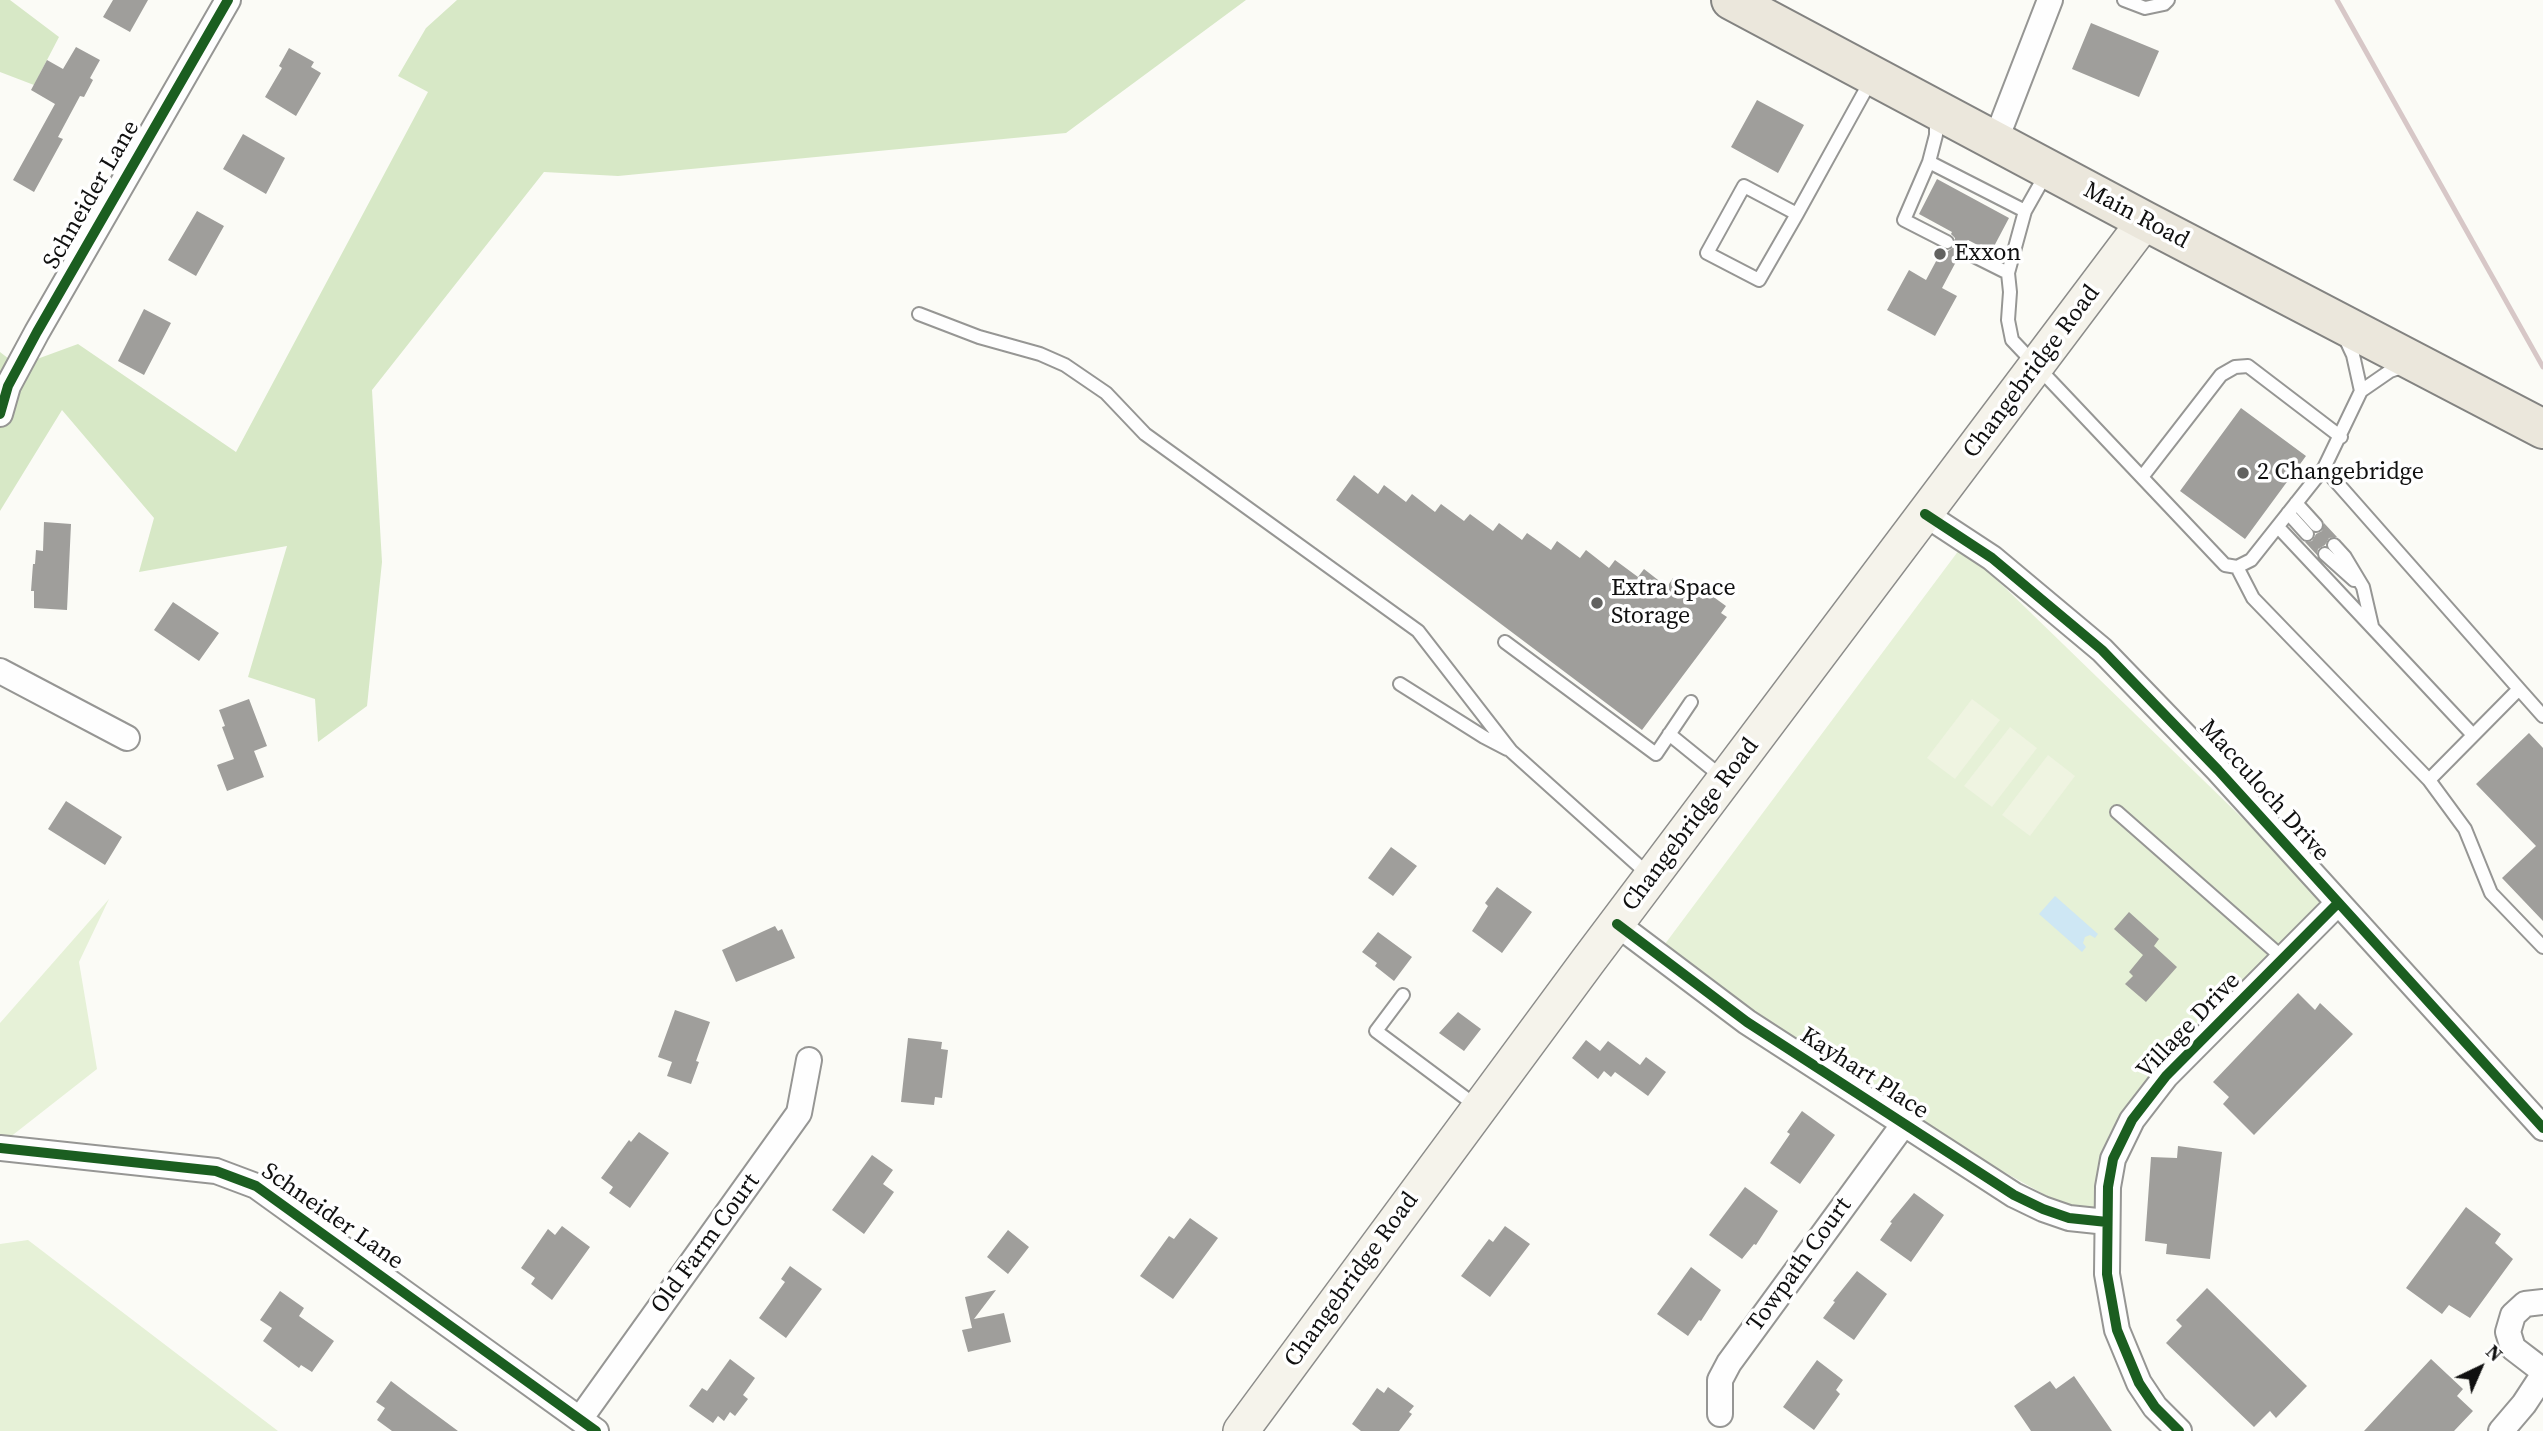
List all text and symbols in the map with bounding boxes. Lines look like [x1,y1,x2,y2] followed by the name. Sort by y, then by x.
[38,116,146,274] street label: Schneider Lane
[2078,176,2194,256] street label: Main Road
[1954,240,2021,268] place label: Exxon
[1932,246,1948,262] marker: Exxon
[1958,280,2106,464] street label: Changebridge Road
[2257,459,2424,487] place label: 2 Changebridge
[2235,465,2251,481] marker: 2 Changebridge
[1611,575,1736,631] place label: Extra Space Storage
[1589,595,1605,611] marker: Extra Space Storage
[2193,714,2335,868] street label: Macculoch Drive
[1617,733,1765,917] street label: Changebridge Road
[2131,967,2247,1085] street label: Village Drive
[1794,1022,1934,1126] street label: Kayhart Place
[255,1157,409,1277] street label: Schneider Lane
[646,1168,766,1320] street label: Old Farm Court
[1279,1187,1425,1373] street label: Changebridge Road
[1742,1192,1858,1338] street label: Towpath Court
[2445,1333,2515,1403] north arrow
[2481,1339,2509,1367] text: N

